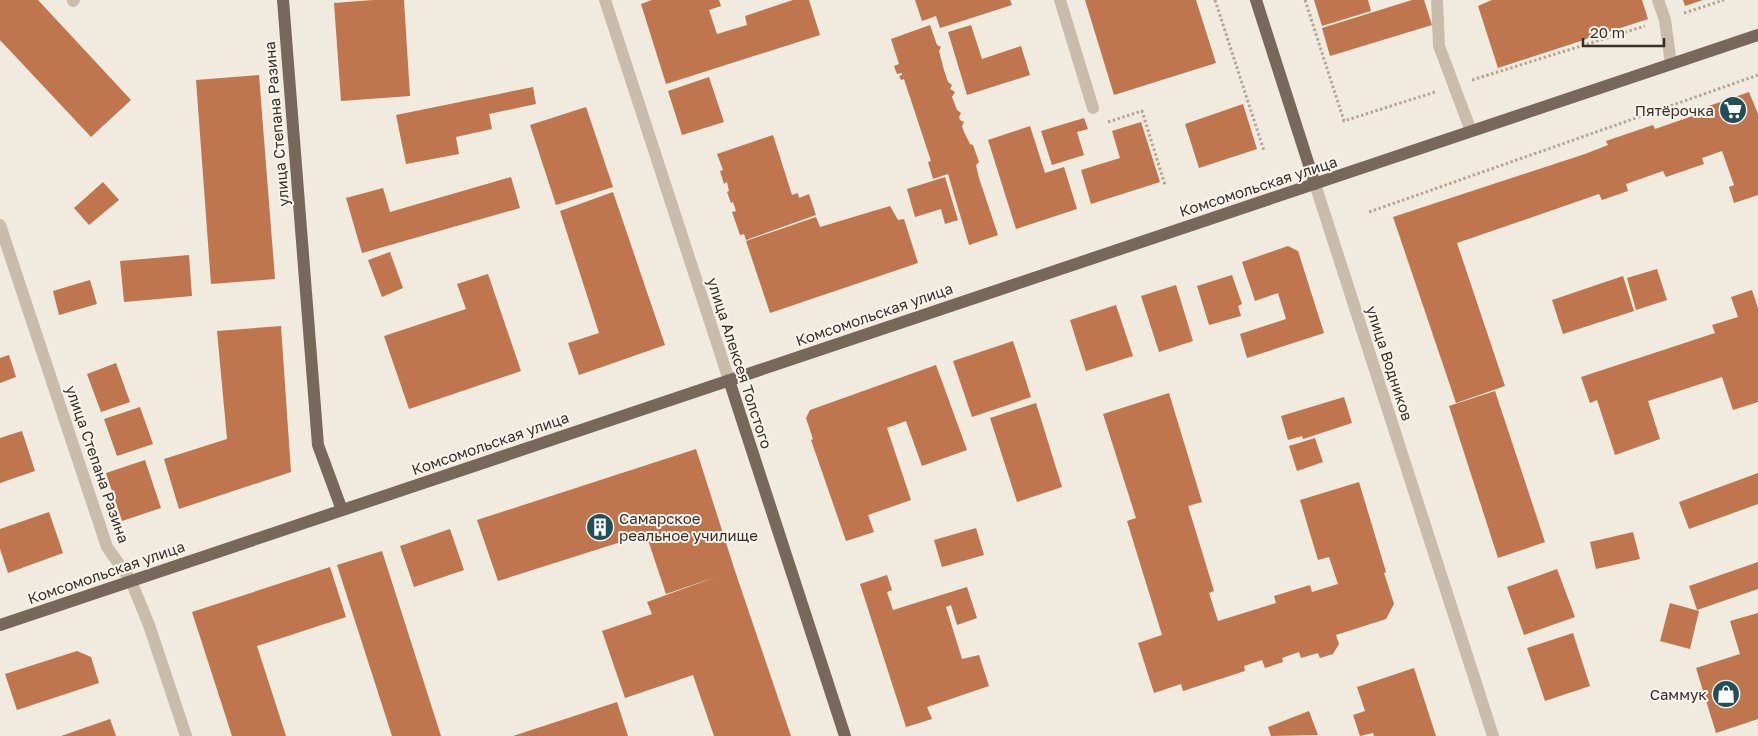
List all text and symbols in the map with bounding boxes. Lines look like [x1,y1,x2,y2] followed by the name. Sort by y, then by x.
[1583,15,1664,47] scale bar
[1590,23,1625,41] text: 20 m
[260,41,292,207] street label: улица Степана Разина
[1718,95,1748,125] supermarket icon: Пятёрочка
[1635,101,1714,119] place label: Пятёрочка
[1177,152,1339,220] street label: Комсомольская улица
[704,275,776,451] street label: улица Алексея Толстого
[793,279,955,349] street label: Комсомольская улица
[1363,303,1417,423] street label: улица Водников
[63,383,133,545] street label: улица Степана Разина
[409,408,571,478] street label: Комсомольская улица
[619,509,758,544] place label: Самарское реальное училище
[585,512,615,542] building icon: Самарское реальное училище
[25,537,187,607] street label: Комсомольская улица
[1711,679,1741,709] shop icon: Саммук
[1650,685,1707,703] place label: Саммук

